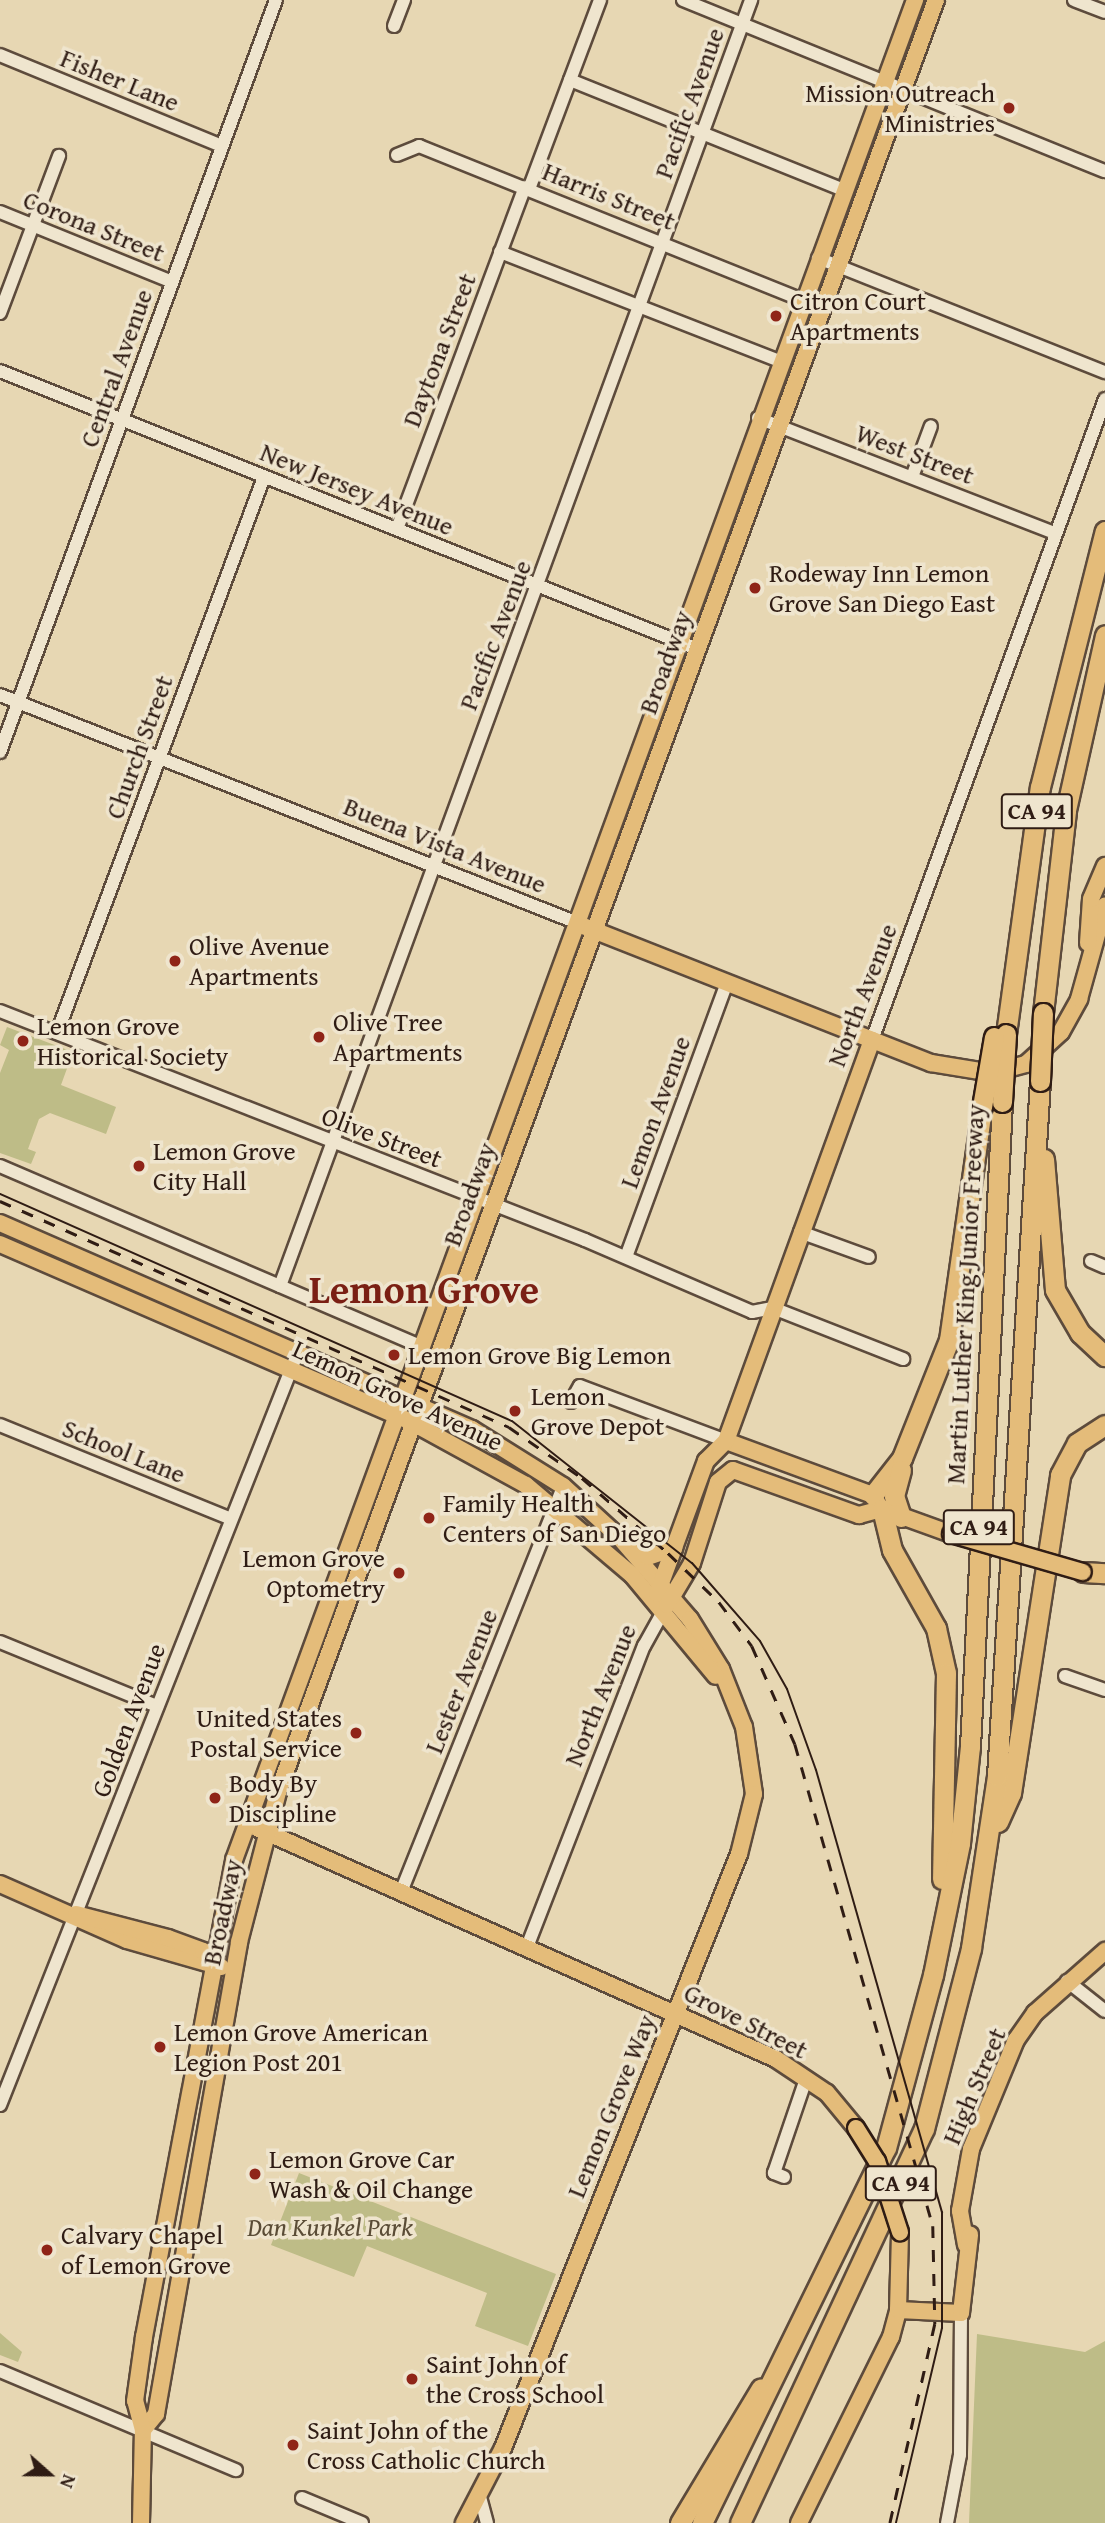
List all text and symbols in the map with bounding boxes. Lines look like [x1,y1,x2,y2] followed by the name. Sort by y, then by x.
[647,23,731,183] street label: Pacific Avenue
[56,42,184,118] street label: Fisher Lane
[805,77,995,138] place label: Mission Outreach Ministries
[1001,100,1017,116] marker: Mission Outreach Ministries
[538,155,680,237] street label: Harris Street
[19,184,169,268] street label: Corona Street
[395,269,483,431] street label: Daytona Street
[73,285,159,451] street label: Central Avenue
[790,285,926,346] place label: Citron Court Apartments
[768,308,784,324] marker: Citron Court Apartments
[851,417,979,491] street label: West Street
[256,436,458,542] street label: New Jersey Avenue
[452,556,538,714] street label: Pacific Avenue
[769,557,995,618] place label: Rodeway Inn Lemon Grove San Diego East
[747,580,763,596] marker: Rodeway Inn Lemon Grove San Diego East
[632,606,698,718] street label: Broadway
[99,671,179,823] street label: Church Street
[339,790,551,900] street label: Buena Vista Avenue
[1000,790,1074,832] road number: CA 94
[820,919,904,1071] street label: North Avenue
[189,930,330,992] place label: Olive Avenue Apartments
[167,953,183,969] marker: Olive Avenue Apartments
[333,1006,463,1068] place label: Olive Tree Apartments
[37,1010,228,1072] place label: Lemon Grove Historical Society
[311,1029,327,1045] marker: Olive Tree Apartments
[613,1032,697,1192] street label: Lemon Avenue
[15,1033,31,1049] marker: Lemon Grove Historical Society
[317,1100,447,1174] street label: Olive Street
[939,1103,991,1485] street label: Martin Luther King Junior Freeway
[153,1135,296,1196] place label: Lemon Grove City Hall
[436,1138,502,1250] street label: Broadway
[131,1158,147,1174] marker: Lemon Grove City Hall
[309,1265,539,1313] district label: Lemon Grove
[288,1333,508,1457] street label: Lemon Grove Avenue
[408,1339,671,1371] place label: Lemon Grove Big Lemon
[386,1347,402,1363] marker: Lemon Grove Big Lemon
[531,1380,664,1442] place label: Lemon Grove Depot
[505,1401,525,1421] marker: Lemon Grove Depot
[58,1412,190,1490] street label: School Lane
[443,1487,666,1548] place label: Family Health Centers of San Diego
[942,1506,1016,1548] road number: CA 94
[421,1510,437,1526] marker: Family Health Centers of San Diego
[242,1542,385,1604] place label: Lemon Grove Optometry
[391,1565,407,1581] marker: Lemon Grove Optometry
[418,1604,504,1758] street label: Lester Avenue
[557,1619,643,1771] street label: North Avenue
[84,1639,172,1801] street label: Golden Avenue
[190,1702,342,1764] place label: United States Postal Service
[348,1725,364,1741] marker: United States Postal Service
[229,1767,337,1828] place label: Body By Discipline
[207,1790,223,1806] marker: Body By Discipline
[196,1856,248,1968] street label: Broadway
[679,1977,813,2065] street label: Grove Street
[560,2010,662,2202] street label: Lemon Grove Way
[174,2016,428,2078] place label: Lemon Grove American Legion Post 201
[935,2023,1013,2149] street label: High Street
[152,2039,168,2055] marker: Lemon Grove American Legion Post 201
[269,2143,473,2204] place label: Lemon Grove Car Wash & Oil Change
[864,2162,938,2204] road number: CA 94
[247,2166,263,2182] marker: Lemon Grove Car Wash & Oil Change
[247,2211,413,2243] park label: Dan Kunkel Park
[61,2219,231,2280] place label: Calvary Chapel of Lemon Grove
[39,2242,55,2258] marker: Calvary Chapel of Lemon Grove
[426,2348,604,2410] place label: Saint John of the Cross School
[404,2371,420,2387] marker: Saint John of the Cross School
[307,2414,545,2476] place label: Saint John of the Cross Catholic Church
[285,2437,301,2453] marker: Saint John of the Cross Catholic Church
[14,2439,84,2509] north arrow
[53,2471,84,2492] text: N

